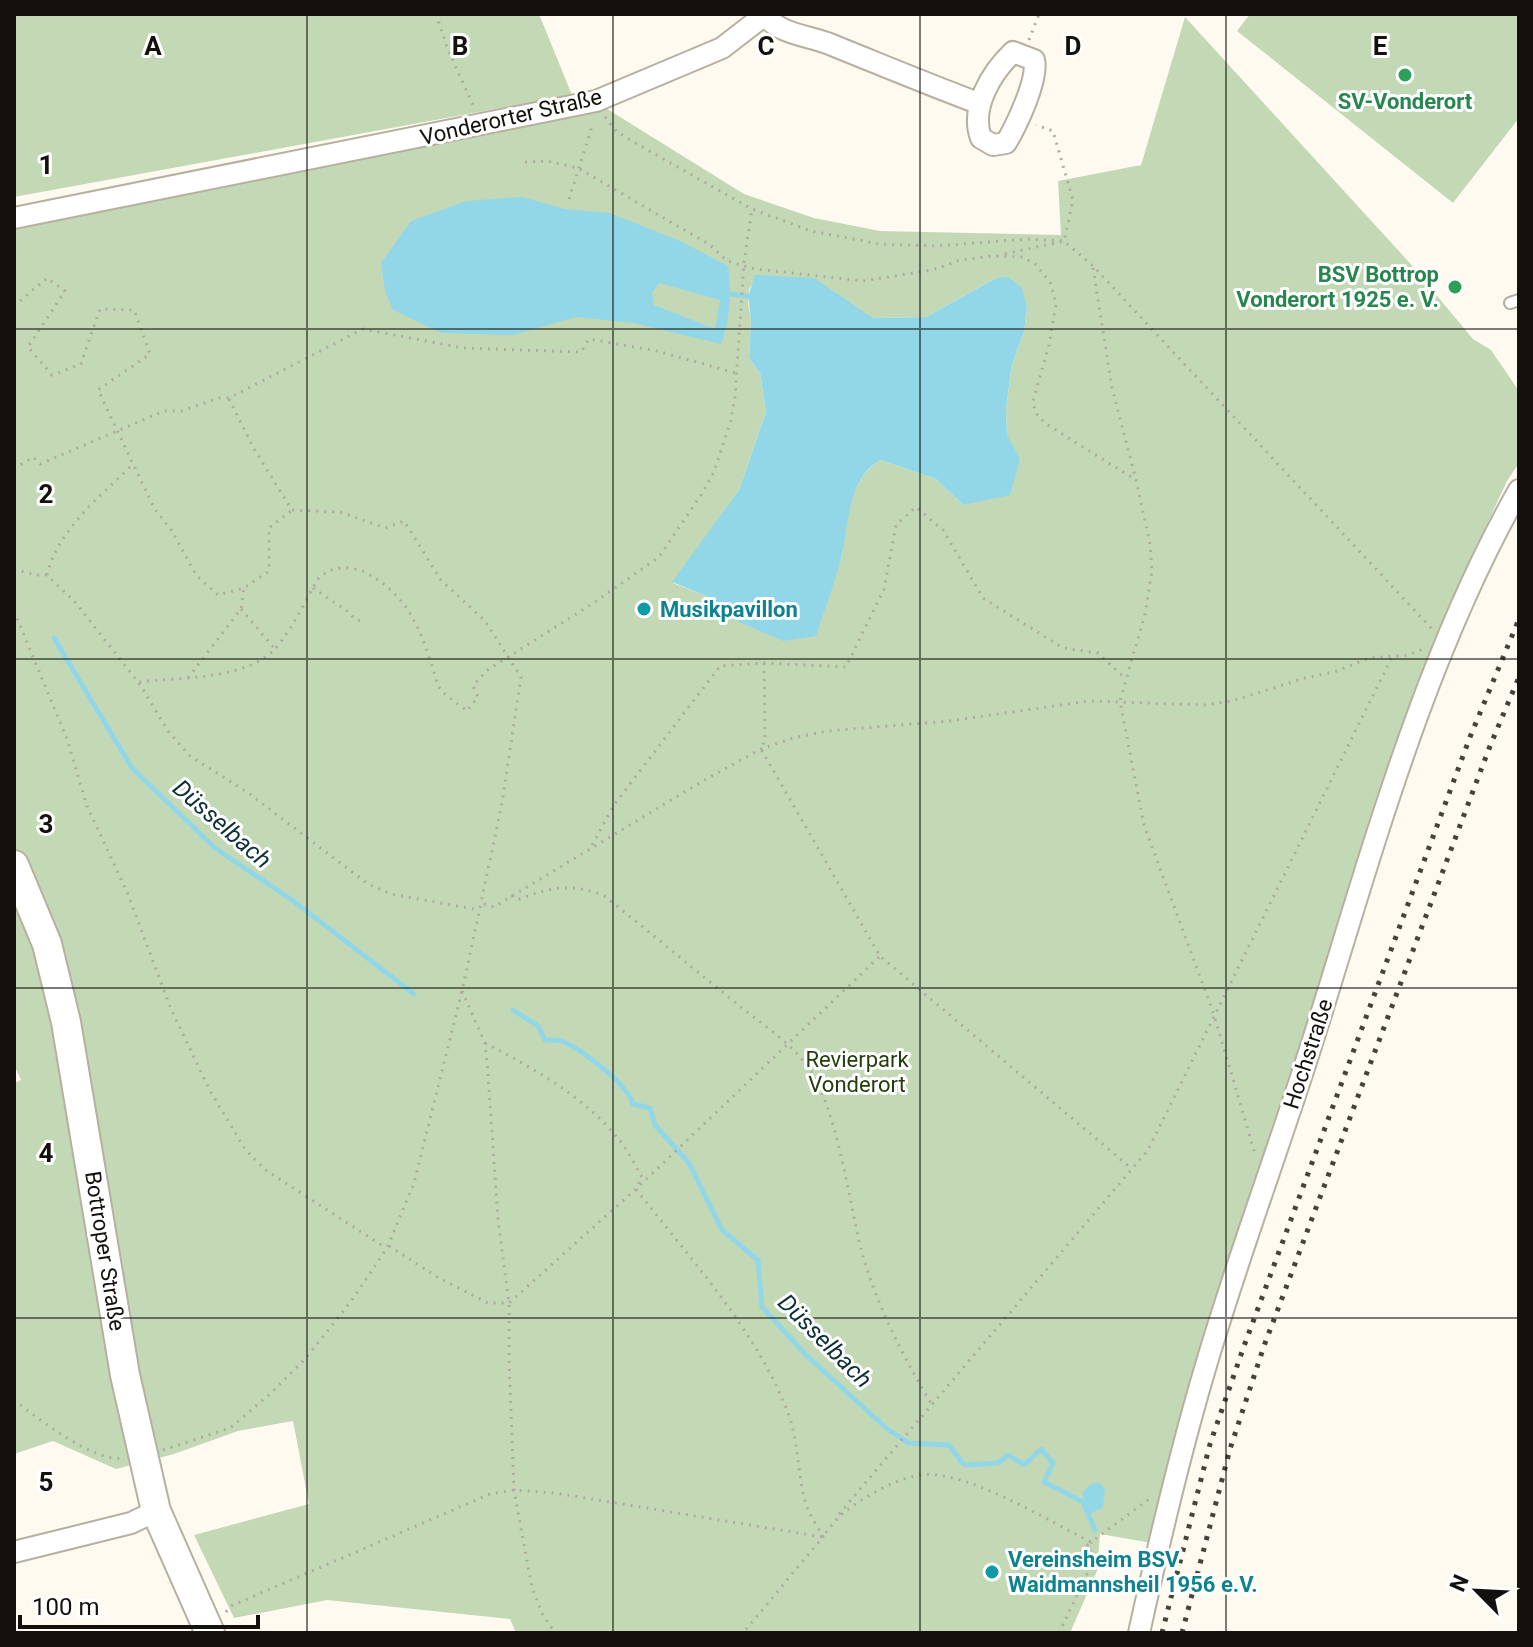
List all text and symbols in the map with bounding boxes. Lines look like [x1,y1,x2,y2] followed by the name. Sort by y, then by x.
[144,31,162,61] text: A
[452,31,468,61] text: B
[757,31,775,61] text: C
[1065,31,1081,61] text: D
[1373,31,1388,61] text: E
[1396,66,1414,84] marker: SV-Vonderort
[418,84,604,150] street label: Vonderorter Straße
[1338,89,1473,114] place label: SV-Vonderort
[39,150,53,180] text: 1
[1236,262,1439,312] place label: BSV Bottrop Vonderort 1925 e. V.
[1446,278,1464,296] marker: BSV Bottrop Vonderort 1925 e. V.
[39,479,53,509] text: 2
[660,597,798,622] place label: Musikpavillon
[635,600,653,618] marker: Musikpavillon
[167,774,277,874] water label: Düsselbach
[39,809,53,839] text: 3
[1278,996,1338,1112] street label: Hochstraße
[805,1047,909,1097] park label: Revierpark Vonderort
[39,1138,54,1168] text: 4
[80,1169,130,1333] street label: Bottroper Straße
[772,1288,878,1394] water label: Düsselbach
[39,1467,53,1497] text: 5
[1008,1547,1258,1597] place label: Vereinsheim BSV Waidmannsheil 1956 e.V.
[1437,1551,1517,1631] north arrow
[983,1563,1001,1581] marker: Vereinsheim BSV Waidmannsheil 1956 e.V.
[1445,1571,1474,1595] text: N
[20,1579,258,1629] scale bar
[32,1593,99,1621] text: 100 m

